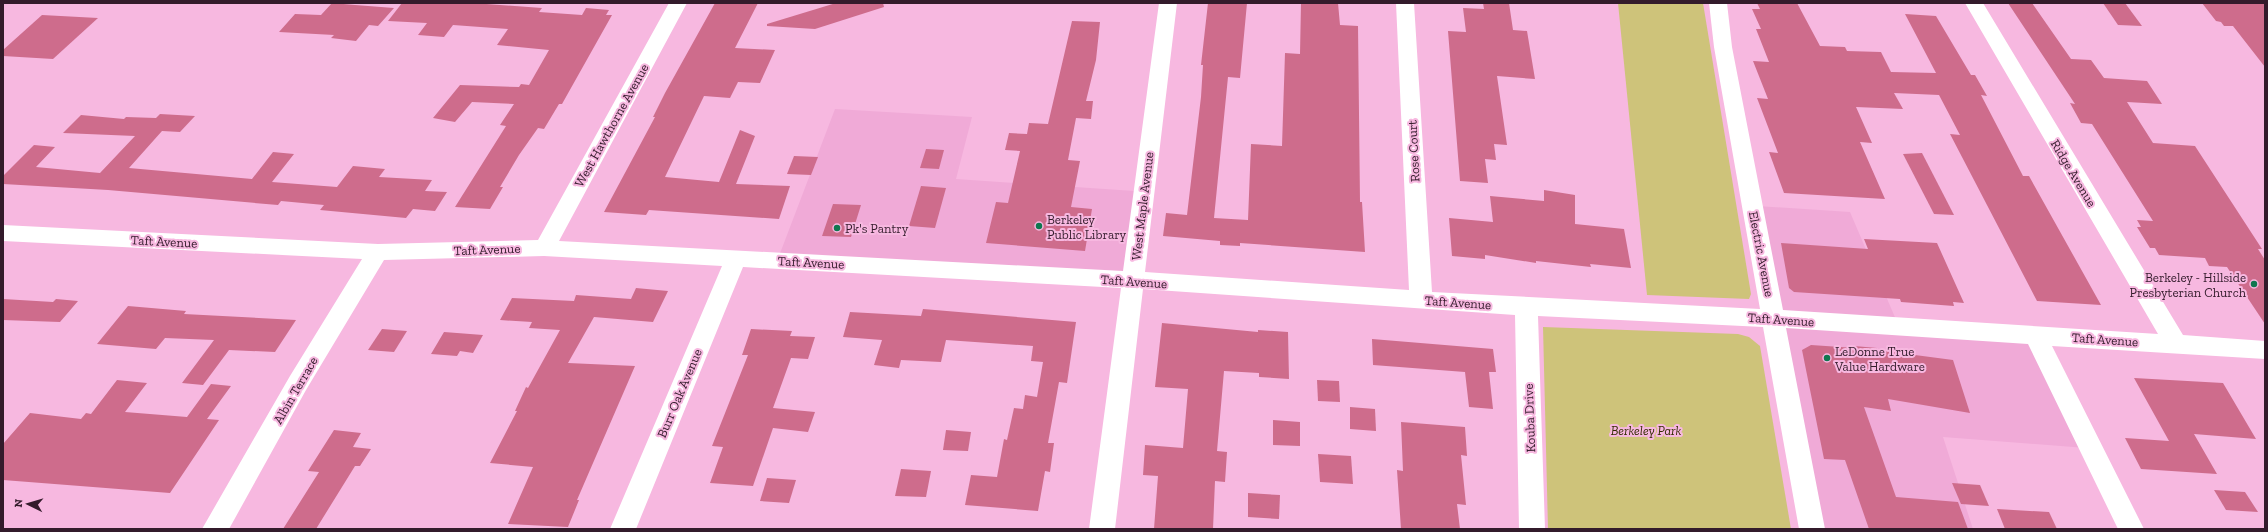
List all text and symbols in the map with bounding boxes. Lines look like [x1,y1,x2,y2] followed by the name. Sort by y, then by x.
[571,61,652,189] street label: West Hawthorne Avenue
[1404,119,1423,182] street label: Rose Court
[2048,137,2100,210] street label: Ridge Avenue
[1128,151,1157,261] street label: West Maple Avenue
[1746,210,1777,298] street label: Electric Avenue
[1047,212,1127,242] place label: Berkeley Public Library
[845,221,909,236] place label: Pk's Pantry
[1034,221,1044,231] marker: Berkeley Public Library
[832,223,842,233] marker: Pk's Pantry
[130,232,198,251] street label: Taft Avenue
[453,241,521,258] street label: Taft Avenue
[777,253,845,272] street label: Taft Avenue
[2129,270,2247,300] place label: Berkeley - Hillside Presbyterian Church
[1100,272,1168,291] street label: Taft Avenue
[2249,279,2259,289] marker: Berkeley - Hillside Presbyterian Church
[1424,293,1492,312] street label: Taft Avenue
[1747,310,1815,329] street label: Taft Avenue
[2071,330,2139,349] street label: Taft Avenue
[1834,344,1925,374] place label: LeDonne True Value Hardware
[654,347,705,440] street label: Burr Oak Avenue
[1822,353,1832,363] marker: LeDonne True Value Hardware
[270,354,321,427] street label: Albin Terrace
[1521,383,1538,453] street label: Kouba Drive
[1611,423,1682,438] park label: Berkeley Park
[8,484,48,524] north arrow
[12,498,25,508] text: N

